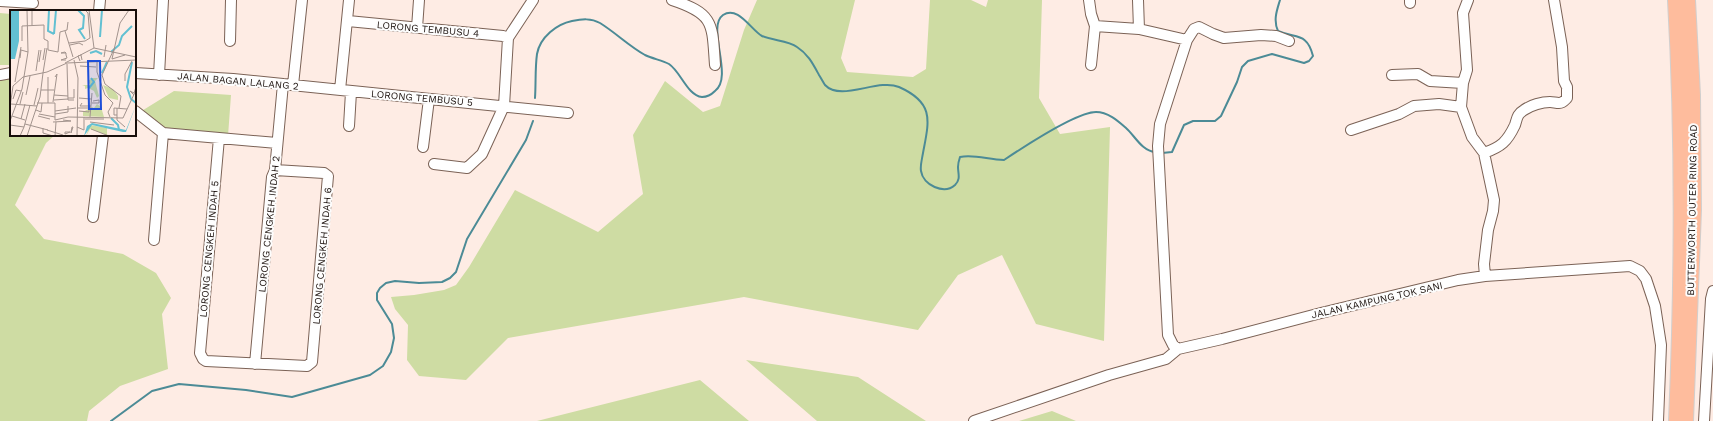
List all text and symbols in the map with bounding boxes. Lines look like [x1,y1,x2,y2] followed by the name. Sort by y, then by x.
[10,10,136,136] inset map
[376,19,480,39] street label: LORONG TEMBUSU 4
[177,70,299,92] street label: JALAN BAGAN LALANG 2
[371,88,474,108] street label: LORONG TEMBUSU 5
[1685,124,1699,296] street label: BUTTERWORTH OUTER RING ROAD
[256,155,282,293] street label: LORONG CENGKEH INDAH 2
[198,180,220,318] street label: LORONG CENGKEH INDAH 5
[311,187,333,325] street label: LORONG CENGKEH INDAH 6
[1310,280,1444,320] street label: JALAN KAMPUNG TOK SANI

